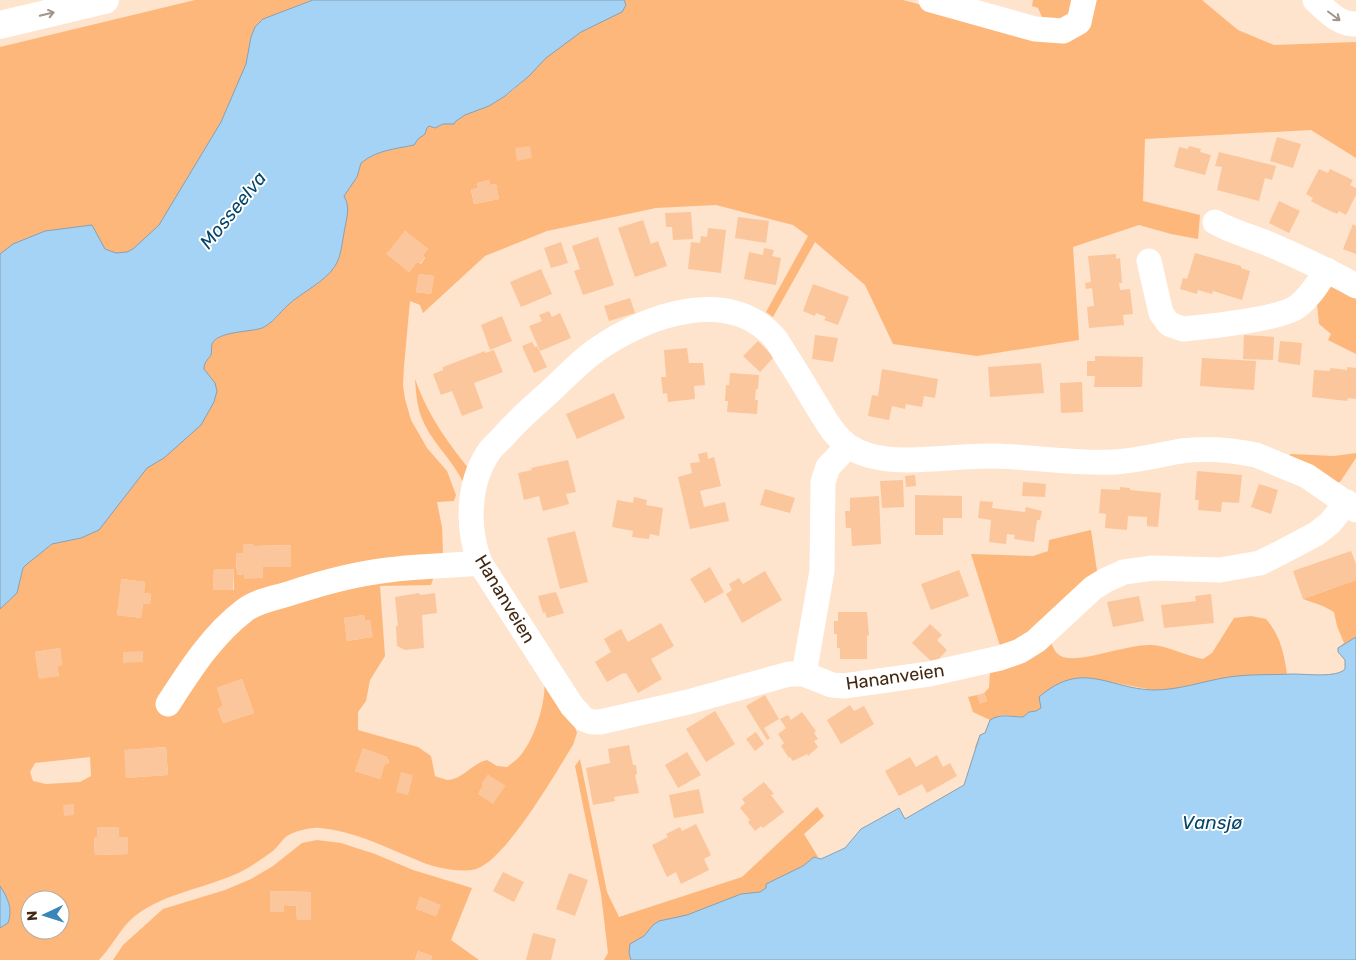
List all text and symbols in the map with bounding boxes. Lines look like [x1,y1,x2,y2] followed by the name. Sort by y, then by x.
[39,9,55,18] one-way arrow
[1327,11,1341,21] one-way arrow
[195,167,271,253] water label: Mosseelva
[470,551,540,647] street label: Hananveien
[844,659,946,695] street label: Hananveien
[1182,811,1242,834] water label: Vansjø
[20,890,70,940] north arrow
[24,910,41,921] text: N

